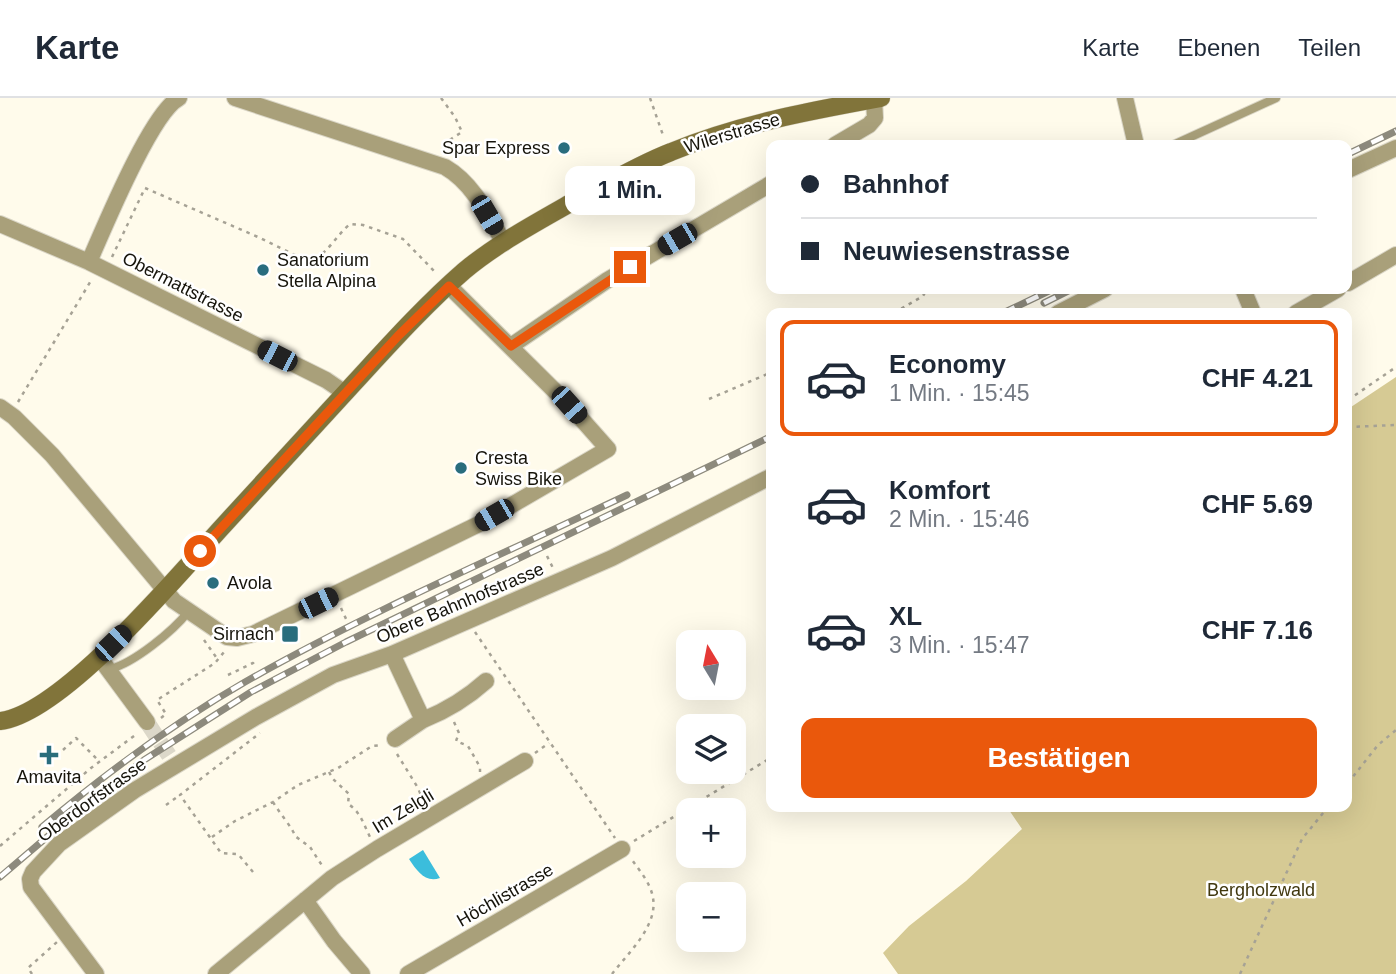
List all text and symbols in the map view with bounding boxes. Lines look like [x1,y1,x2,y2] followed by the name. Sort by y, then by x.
[35,29,119,66] text: Karte
[1082,34,1140,61] text: Karte
[1178,34,1260,61] text: Ebenen
[1298,34,1361,61] text: Teilen
[682,109,782,157] street label: Wilerstrasse
[442,138,550,158] place label: Spar Express
[556,140,572,156] marker: Spar Express
[565,166,695,214] callout: 1 Min.
[843,169,948,199] text: Bahnhof
[597,177,663,203] text: 1 Min.
[468,192,507,238] car
[654,219,701,259] car
[843,236,1070,266] text: Neuwiesenstrasse
[119,248,247,326] street label: Obermattstrasse
[277,250,377,291] place label: Sanatorium Stella Alpina
[614,251,646,283] route end
[255,262,271,278] marker: Sanatorium Stella Alpina
[254,337,301,375] car
[805,347,868,410] icon: car
[889,349,1006,379] text: Economy
[1202,363,1313,393] text: CHF 4.21
[889,380,1030,406] text: 1 Min. · 15:45
[548,382,591,428] car
[475,448,562,489] place label: Cresta Swiss Bike
[453,460,469,476] marker: Cresta Swiss Bike
[805,473,868,536] icon: car
[889,475,990,505] text: Komfort
[1202,489,1313,519] text: CHF 5.69
[471,495,518,535] car
[889,506,1030,532] text: 2 Min. · 15:46
[184,535,216,567] route start
[373,559,547,647] street label: Obere Bahnhofstrasse
[227,573,273,593] place label: Avola
[205,575,221,591] marker: Avola
[295,584,342,622] car
[805,599,868,662] icon: car
[889,601,922,631] text: XL
[1202,615,1313,645] text: CHF 7.16
[91,621,136,665] car
[213,624,274,644] place label: Sirnach
[280,624,300,644] marker: Sirnach
[676,630,746,700] north arrow
[676,630,746,952] map controls
[889,632,1030,658] text: 3 Min. · 15:47
[676,714,746,784] button: layers
[801,718,1317,798] button: Bestätigen
[41,747,57,763] marker: Amavita
[34,754,150,846] street label: Oberdorfstrasse
[16,767,82,787] place label: Amavita
[369,785,437,837] street label: Im Zelgli
[676,798,746,868] button: +
[453,859,557,931] street label: Höchlistrasse
[1207,880,1315,900] park label: Bergholzwald
[676,882,746,952] button: −

